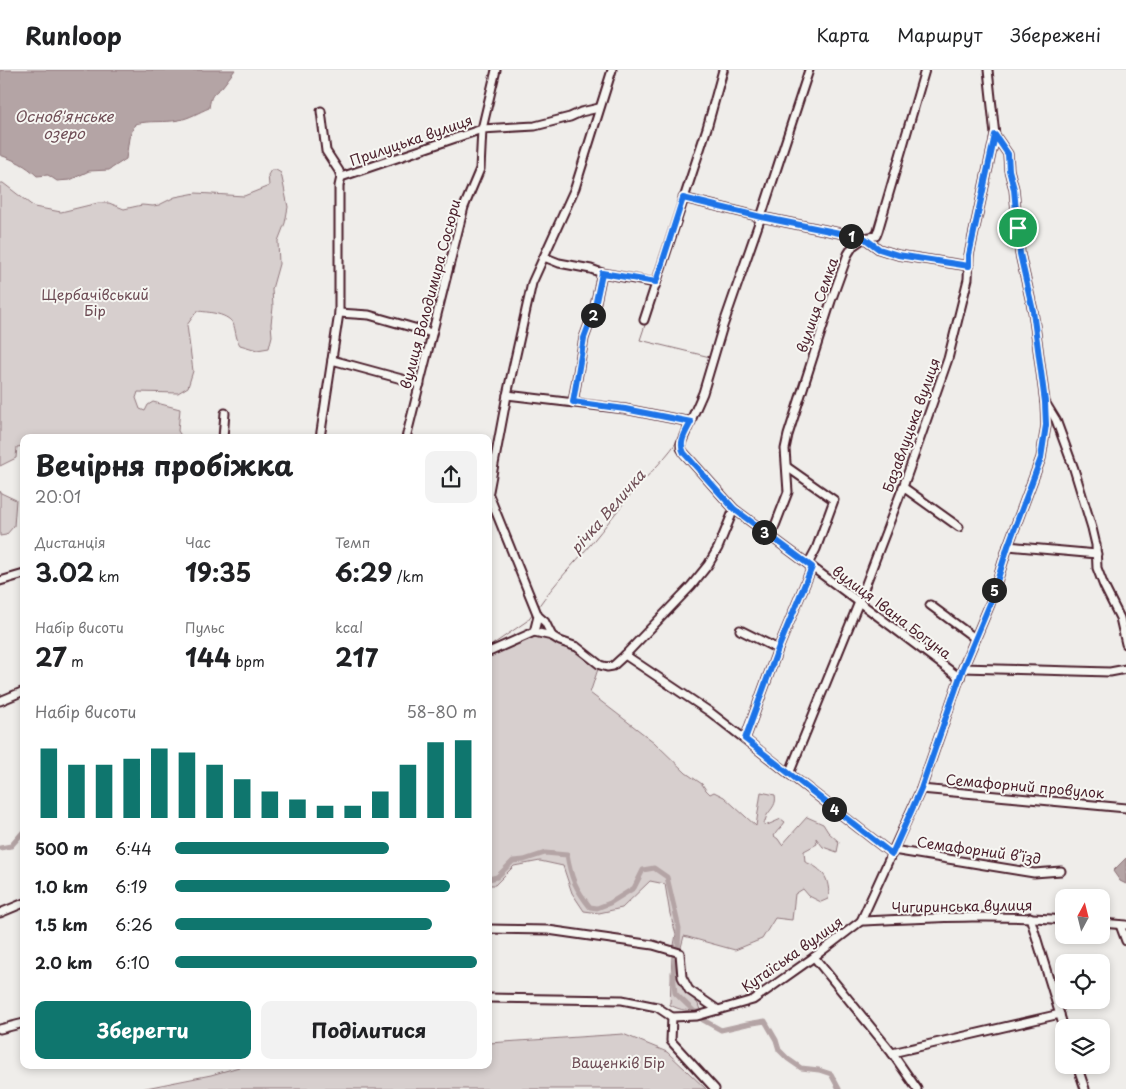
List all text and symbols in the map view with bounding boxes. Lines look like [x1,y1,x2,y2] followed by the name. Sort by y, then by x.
[25,17,122,53] text: Runloop
[816,21,869,48] text: Карта
[897,21,982,48] text: Маршрут
[1010,21,1101,48] text: Збережені
[14,104,115,144] water label: Основ'янське озеро
[347,109,475,171] street label: Прилуцька вулиця
[395,197,465,391] street label: вулиця Володимира Сосюри
[997,207,1039,249] pin
[1004,214,1032,242] icon: arrive
[838,224,864,248] pin: 1
[848,226,855,247] text: 1
[791,254,843,355] street label: вулиця Семка
[41,284,149,321] park label: Щербачівський Бір
[580,302,606,328] pin: 2
[589,305,598,326] text: 2
[877,355,945,495] street label: Базавлуцька вулиця
[35,443,294,486] text: Вечірня пробіжка
[425,451,477,503] button: share
[564,464,650,558] water label: річка Величка
[35,484,81,508] text: 20:01
[752,520,776,544] pin: 3
[760,522,769,543] text: 3
[35,532,106,553] text: Дистанція
[185,532,211,553] text: Час
[335,532,370,553] text: Темп
[35,553,94,591] text: 3.02
[185,553,251,591] text: 19:35
[335,553,392,591] text: 6:29
[828,560,956,664] street label: вулиця Івана Богуна
[94,566,120,587] text: km
[392,566,424,587] text: /km
[982,578,1006,602] pin: 5
[990,580,999,601] text: 5
[35,617,124,638] text: Набір висоти
[185,617,225,638] text: Пульс
[335,617,363,638] text: kcal
[35,638,67,676] text: 27
[185,638,231,676] text: 144
[335,638,378,676] text: 217
[67,651,84,672] text: m
[231,651,265,672] text: bpm
[35,699,136,723] text: Набір висоти
[406,699,477,723] text: 58–80 m
[945,769,1106,803] street label: Семафорний провулок
[822,796,846,822] pin: 4
[830,799,839,820] text: 4
[916,831,1042,869] street label: Семафорний в’їзд
[35,836,88,860] text: 500 m
[115,836,152,860] text: 6:44
[35,874,88,898] text: 1.0 km
[115,874,147,898] text: 6:19
[1055,889,1110,944] north arrow
[1055,889,1110,1074] map controls
[891,894,1033,918] street label: Чигиринська вулиця
[737,911,847,997] street label: Кутаїська вулиця
[35,912,88,936] text: 1.5 km
[115,912,153,936] text: 6:26
[35,950,92,974] text: 2.0 km
[115,950,150,974] text: 6:10
[1055,954,1110,1009] button: locate
[35,1001,251,1059] button: Зберегти
[261,1001,477,1059] button: Поділитися
[1055,1019,1110,1074] button: layers
[571,1052,665,1073] park label: Ващенків Бір

